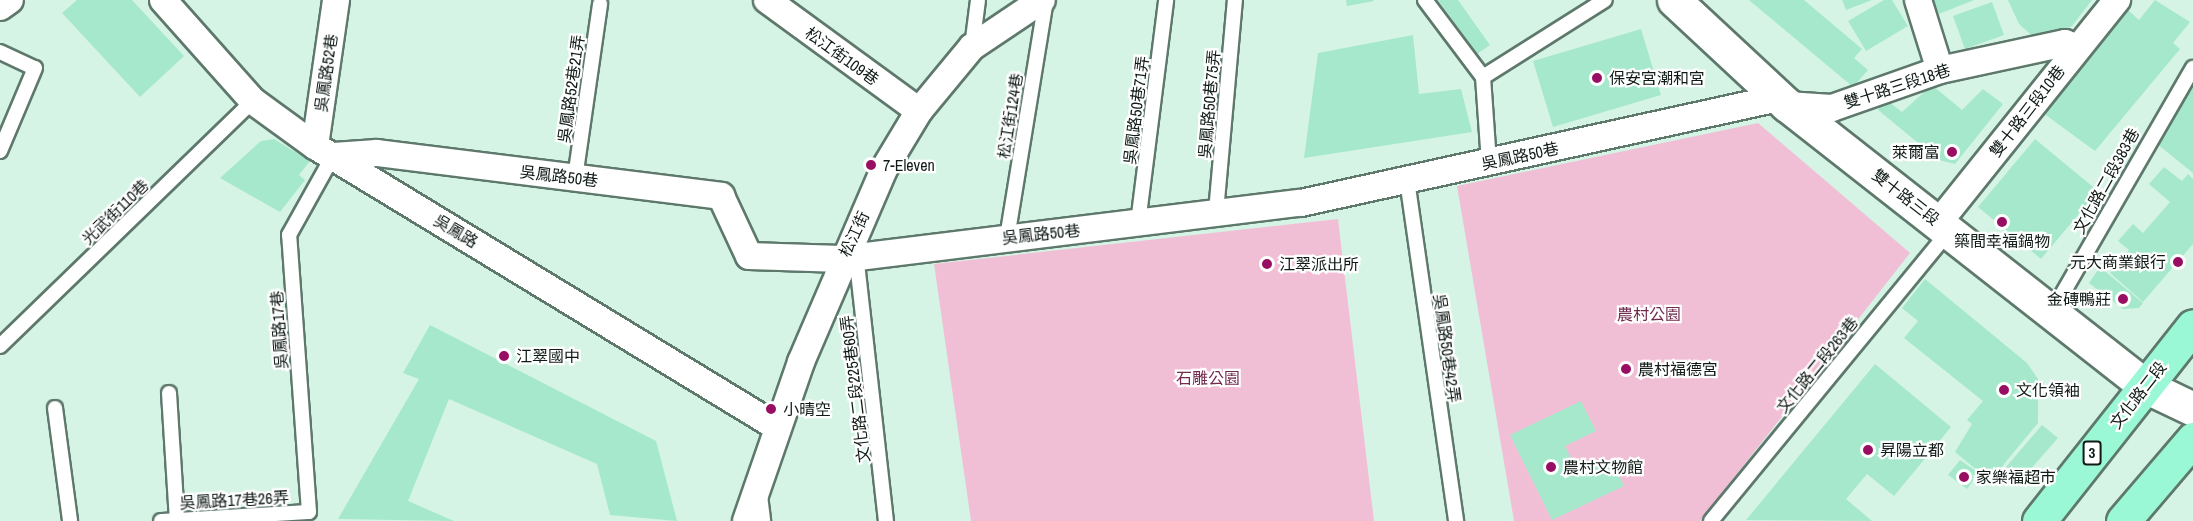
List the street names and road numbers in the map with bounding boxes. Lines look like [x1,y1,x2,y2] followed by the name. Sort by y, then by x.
[802,23,882,89] street label: 松江街109巷
[311,33,341,113] street label: 吳鳳路52巷
[554,34,588,144] street label: 吳鳳路52巷21弄
[1195,49,1223,159] street label: 吳鳳路50巷75弄
[1120,55,1152,165] street label: 吳鳳路50巷71弄
[1841,60,1953,112] street label: 雙十路三段18巷
[1985,62,2069,160] street label: 雙十路三段10巷
[994,72,1026,160] street label: 松江街124巷
[2069,125,2143,237] street label: 文化路二段383巷
[1480,138,1560,174] street label: 吳鳳路50巷
[519,162,599,190] street label: 吳鳳路50巷
[1869,165,1943,229] street label: 雙十路三段
[78,176,152,248] street label: 光武街110巷
[835,208,873,260] street label: 松江街
[430,210,482,252] street label: 吳鳳路
[1001,220,1081,248] street label: 吳鳳路50巷
[267,290,291,370] street label: 吳鳳路17巷
[1430,293,1464,403] street label: 吳鳳路50巷42弄
[1772,313,1862,417] street label: 文化路二段263巷
[836,314,874,464] street label: 文化路二段225巷60弄
[2106,358,2170,432] street label: 文化路二段
[2082,441,2102,465] road number: 3
[179,488,289,512] street label: 吳鳳路17巷26弄

